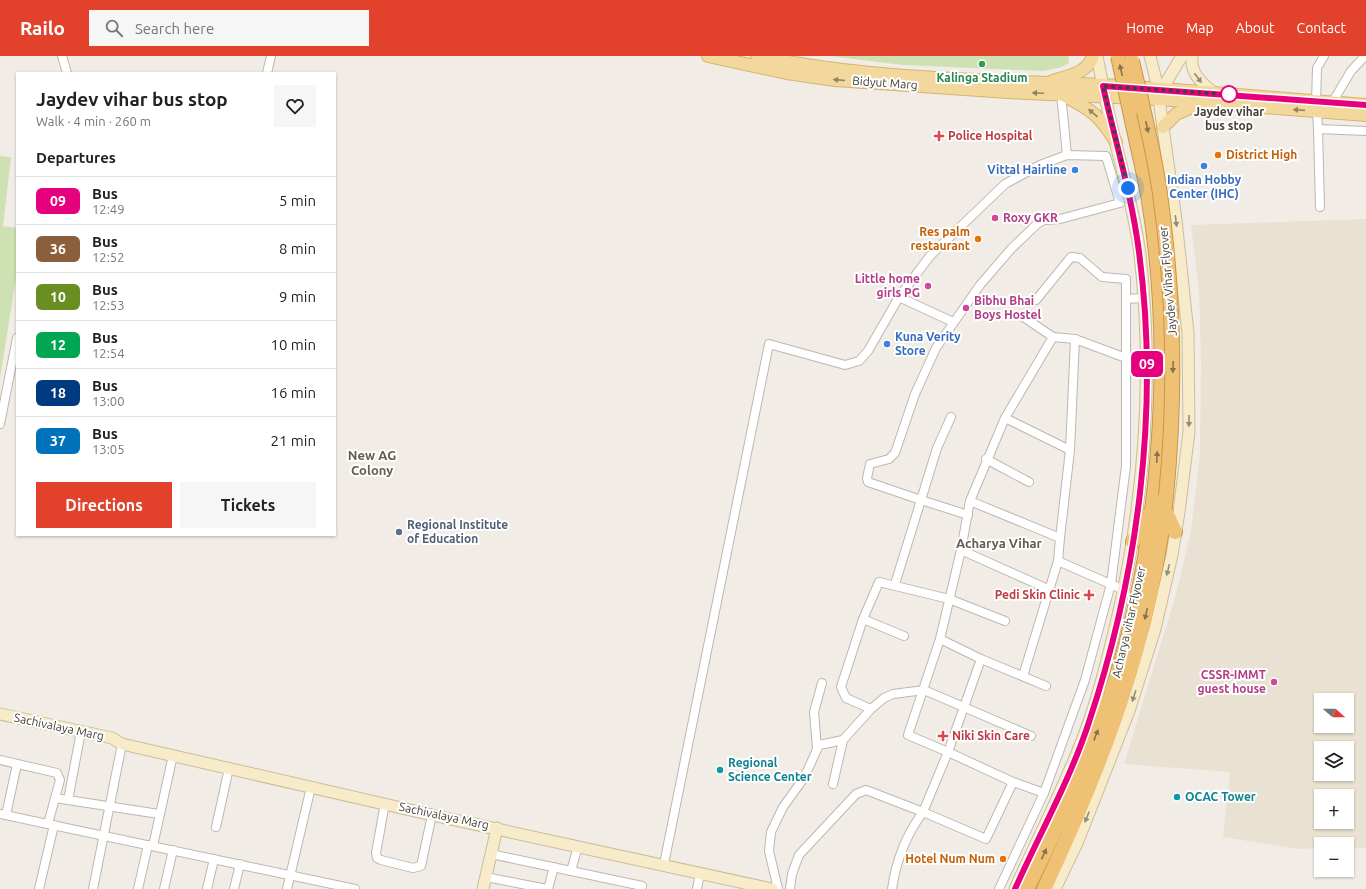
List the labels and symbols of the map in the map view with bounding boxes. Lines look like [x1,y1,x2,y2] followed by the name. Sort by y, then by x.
[977,59,987,69] marker: Kalinga Stadium
[1118,63,1124,76] one-way arrow
[936,71,1028,84] place label: Kalinga Stadium
[1194,72,1202,83] one-way arrow
[852,74,918,91] street label: Bidyut Marg
[833,77,845,83] one-way arrow
[1220,85,1238,103] marker: Jaydev vihar bus stop
[1032,90,1044,97] one-way arrow
[1194,105,1264,132] place label: Jaydev vihar bus stop
[1293,106,1305,113] one-way arrow
[1088,108,1099,117] one-way arrow
[1144,120,1150,133] one-way arrow
[948,129,1033,142] place label: Police Hospital
[933,130,945,142] marker: Police Hospital
[1226,148,1297,161] place label: District High
[1213,150,1223,160] marker: District High
[1199,161,1209,171] marker: Indian Hobby Center (IHC)
[987,163,1067,176] place label: Vittal Hairline
[1070,165,1080,175] marker: Vittal Hairline
[1167,173,1242,201] place label: Indian Hobby Center (IHC)
[1118,178,1138,198] your location
[1003,211,1058,224] place label: Roxy GKR
[990,213,1000,223] marker: Roxy GKR
[1173,215,1179,227] one-way arrow
[911,225,970,252] place label: Res palm restaurant
[1156,225,1179,337] street label: Jaydev Vihar Flyover
[973,234,983,244] marker: Res palm restaurant
[855,272,920,299] place label: Little home girls PG
[923,281,933,291] marker: Little home girls PG
[974,294,1041,321] place label: Bibhu Bhai Boys Hostel
[961,303,971,313] marker: Bibhu Bhai Boys Hostel
[895,330,961,357] place label: Kuna Verity Store
[882,339,892,349] marker: Kuna Verity Store
[1129,351,1165,377] line badge: 09
[1170,361,1176,374] one-way arrow
[1186,415,1192,428] one-way arrow
[348,448,396,477] district label: New AG Colony
[1154,451,1161,463] one-way arrow
[407,518,508,545] place label: Regional Institute of Education
[394,527,404,537] marker: Regional Institute of Education
[956,536,1043,550] district label: Acharya Vihar
[1109,564,1148,679] street label: Acharya vihar Flyover
[1165,564,1171,576] one-way arrow
[995,588,1080,601] place label: Pedi Skin Clinic
[1083,589,1095,601] marker: Pedi Skin Clinic
[1143,608,1149,620] one-way arrow
[1197,668,1266,695] place label: CSSR-IMMT guest house
[1269,677,1279,687] marker: CSSR-IMMT guest house
[1131,690,1137,702] one-way arrow
[1314,693,1354,733] north arrow
[13,711,105,742] street label: Sachivalaya Marg
[1093,728,1099,740] one-way arrow
[952,729,1030,742] place label: Niki Skin Care
[937,730,949,742] marker: Niki Skin Care
[728,756,812,783] place label: Regional Science Center
[715,765,725,775] marker: Regional Science Center
[1185,790,1256,803] place label: OCAC Tower
[1172,792,1182,802] marker: OCAC Tower
[398,800,490,831] street label: Sachivalaya Marg
[1084,811,1090,823] one-way arrow
[1041,848,1047,859] one-way arrow
[905,852,995,865] place label: Hotel Num Num
[998,854,1008,864] marker: Hotel Num Num

